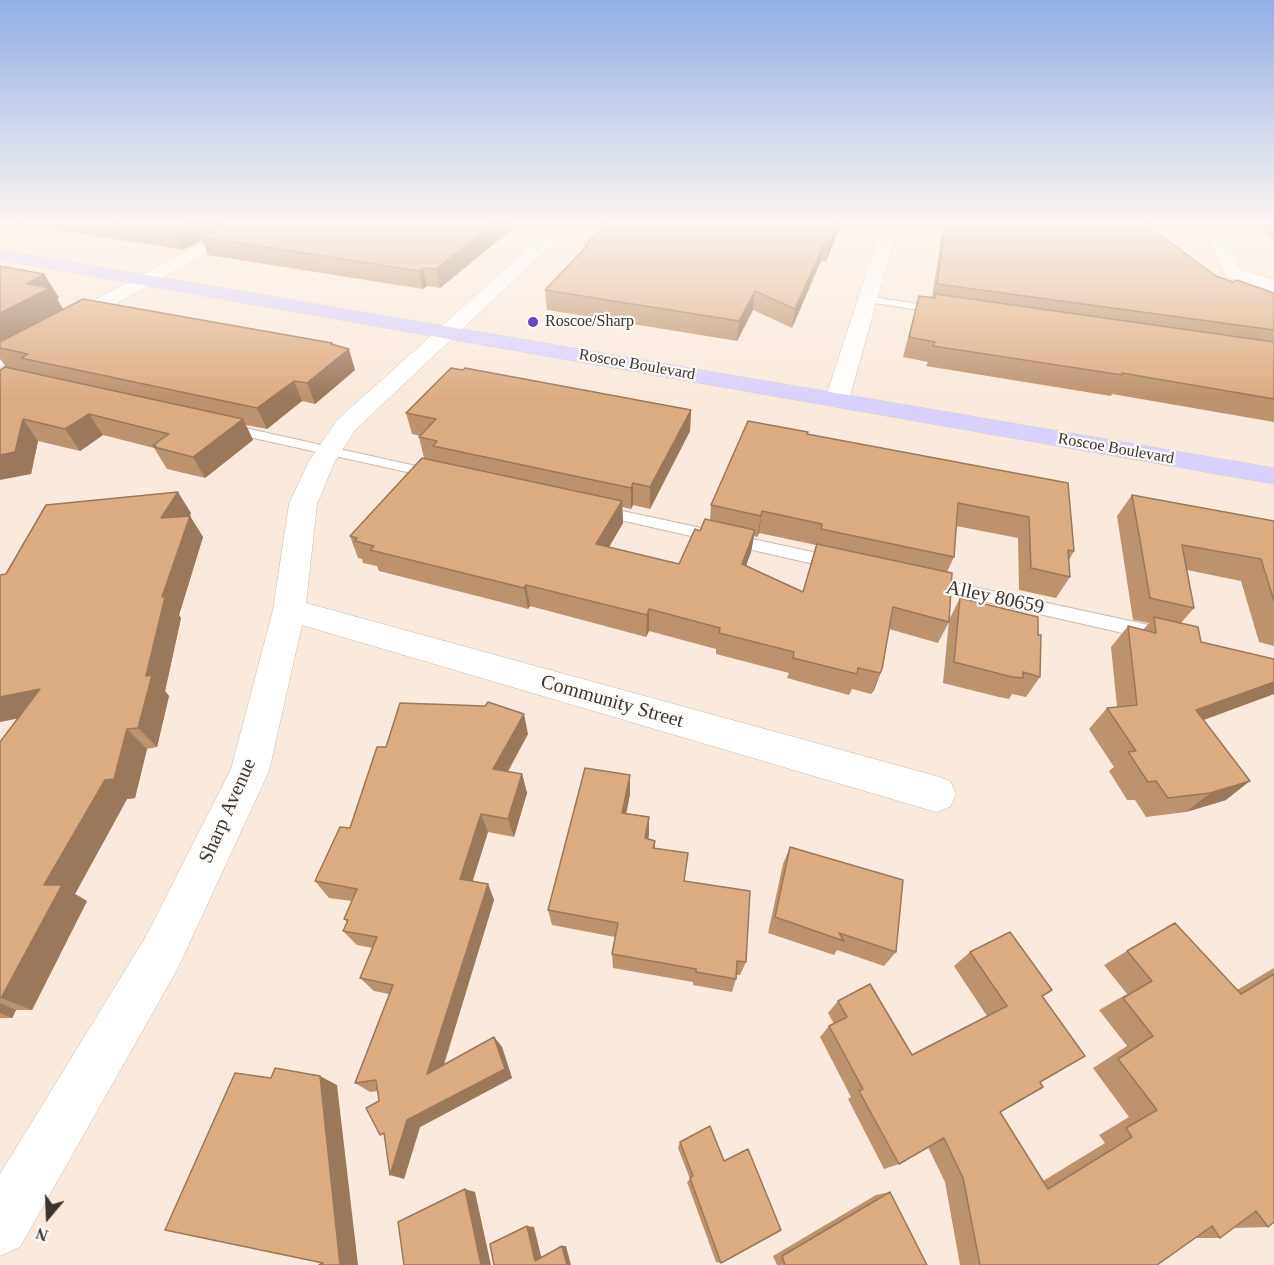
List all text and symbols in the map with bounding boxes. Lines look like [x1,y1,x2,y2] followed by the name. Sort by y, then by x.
[545,312,634,332] place label: Roscoe/Sharp
[526,315,540,329] marker: Roscoe/Sharp
[577,345,697,385] street label: Roscoe Boulevard
[1056,429,1176,469] street label: Roscoe Boulevard
[944,576,1046,620] street label: Alley 80659
[538,670,686,734] street label: Community Street
[194,755,262,867] street label: Sharp Avenue
[18,1187,78,1247] north arrow
[34,1225,50,1244] text: N

